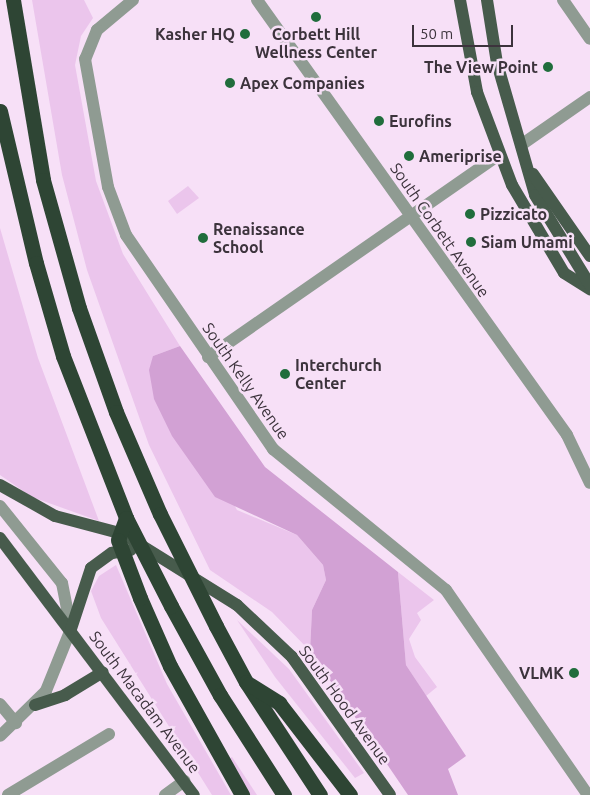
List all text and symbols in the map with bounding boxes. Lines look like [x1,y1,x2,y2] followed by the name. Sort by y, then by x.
[310,11,322,23] marker: Corbett Hill Wellness Center
[415,15,516,47] scale bar
[155,24,235,44] place label: Kasher HQ
[255,24,377,62] place label: Corbett Hill Wellness Center
[420,25,453,42] text: 50 m
[239,28,251,40] marker: Kasher HQ
[424,57,538,77] place label: The View Point
[542,61,554,73] marker: The View Point
[240,73,365,93] place label: Apex Companies
[224,77,236,89] marker: Apex Companies
[389,111,452,131] place label: Eurofins
[373,115,385,127] marker: Eurofins
[419,146,502,166] place label: Ameriprise
[403,150,415,162] marker: Ameriprise
[386,159,494,301] street label: South Corbett Avenue
[480,204,547,224] place label: Pizzicato
[464,208,476,220] marker: Pizzicato
[213,219,305,257] place label: Renaissance School
[197,232,209,244] marker: Renaissance School
[481,232,573,252] place label: Siam Umami
[465,236,477,248] marker: Siam Umami
[199,319,293,443] street label: South Kelly Avenue
[295,355,382,393] place label: Interchurch Center
[279,368,291,380] marker: Interchurch Center
[85,627,205,777] street label: South Macadam Avenue
[295,642,395,768] street label: South Hood Avenue
[519,663,564,683] place label: VLMK
[568,667,580,679] marker: VLMK

